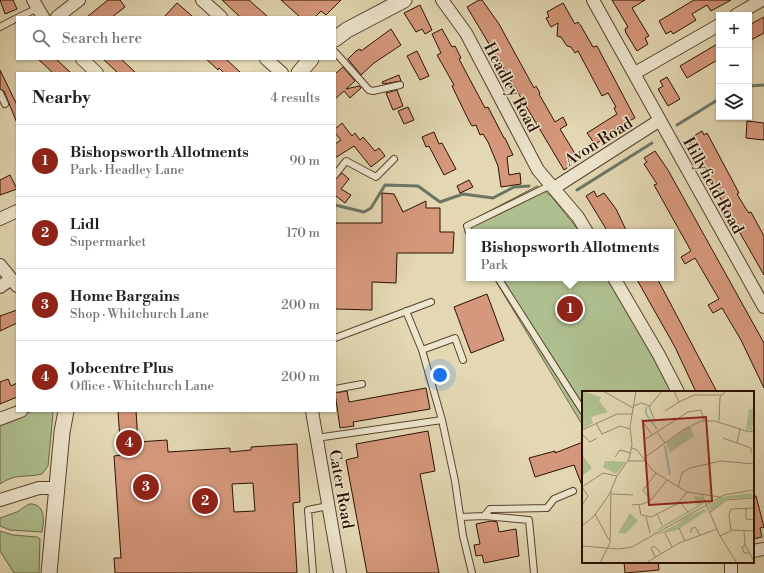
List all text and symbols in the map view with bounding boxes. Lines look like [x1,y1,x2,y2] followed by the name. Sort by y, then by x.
[716,12,752,120] map controls
[716,12,752,48] button: +
[16,16,336,60] search box
[30,27,52,49] icon: search
[62,29,142,48] text: Search here
[479,39,543,136] street label: Headley Road
[716,48,752,84] button: −
[716,84,752,120] button: layers
[32,87,91,109] text: Nearby
[270,90,320,106] text: 4 results
[560,113,636,171] street label: Avon Road
[678,134,748,237] street label: Hillyfield Road
[70,143,249,162] text: Bishopsworth Allotments
[42,153,48,169] text: 1
[289,153,320,169] text: 90 m
[70,162,184,178] text: Park · Headley Lane
[70,215,99,234] text: Lidl
[41,225,49,241] text: 2
[286,225,320,241] text: 170 m
[466,229,674,281] popup
[70,234,146,250] text: Supermarket
[481,238,659,257] text: Bishopsworth Allotments
[481,257,508,273] text: Park
[70,287,179,306] text: Home Bargains
[557,294,583,324] pin: 1
[41,297,49,313] text: 3
[281,297,320,313] text: 200 m
[70,306,209,322] text: Shop · Whitchurch Lane
[70,359,173,378] text: Jobcentre Plus
[430,365,450,385] your location
[41,369,49,385] text: 4
[281,369,320,385] text: 200 m
[70,378,214,394] text: Office · Whitchurch Lane
[582,391,754,563] inset map
[116,428,142,458] pin: 4
[324,448,358,530] street label: Cater Road
[133,472,159,502] pin: 3
[192,486,218,516] pin: 2

